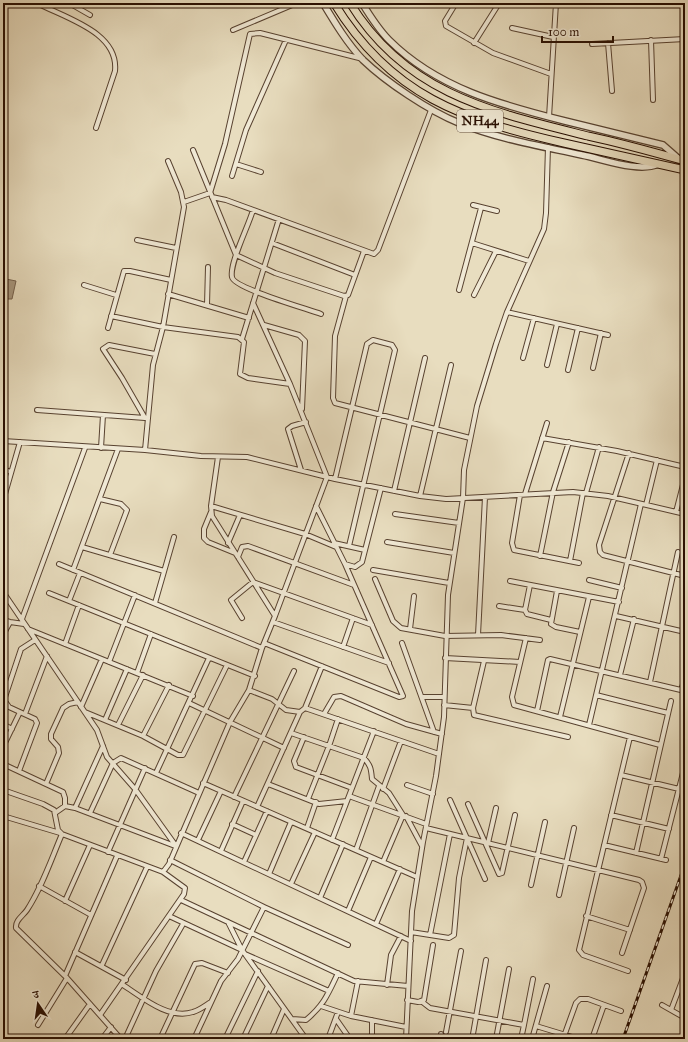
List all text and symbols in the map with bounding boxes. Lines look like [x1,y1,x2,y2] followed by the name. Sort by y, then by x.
[542,18,613,44] scale bar
[548,25,579,39] text: 100 m
[457,110,503,132] road number: NH44
[18,984,58,1024] north arrow
[31,987,41,1002] text: उ

